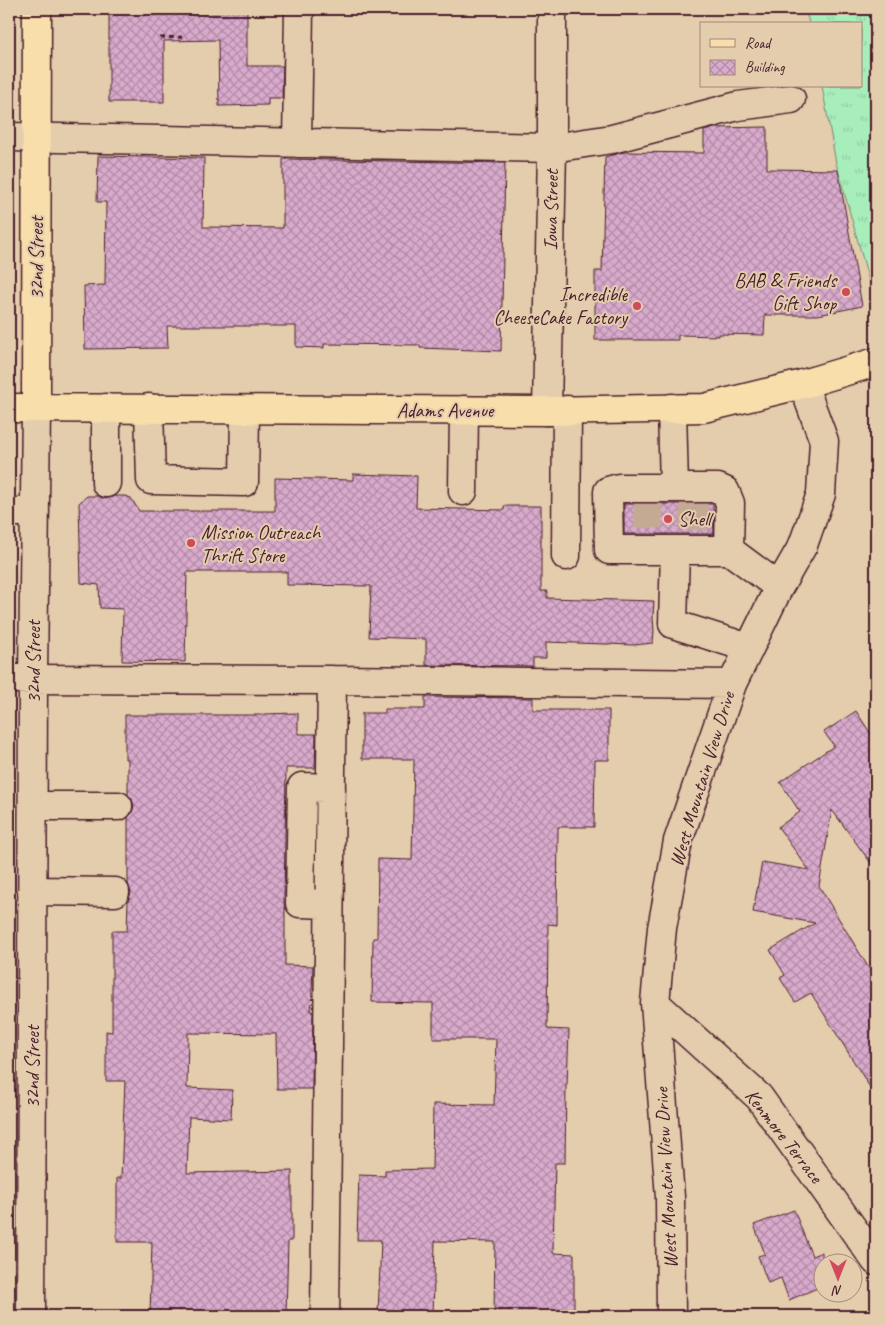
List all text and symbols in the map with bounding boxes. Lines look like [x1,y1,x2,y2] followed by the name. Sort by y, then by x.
[700,22,862,88] legend
[745,34,772,53] text: Road
[745,58,785,77] text: Building
[538,167,564,251] street label: Iowa Street
[24,214,49,299] street label: 32nd Street
[734,268,838,316] place label: BAB & Friends Gift Shop
[493,282,629,330] place label: Incredible CheeseCake Factory
[840,286,852,298] marker: BAB & Friends Gift Shop
[631,300,643,312] marker: Incredible CheeseCake Factory
[397,398,495,423] street label: Adams Avenue
[678,507,714,532] place label: Shell
[662,513,674,525] marker: Shell
[201,520,322,568] place label: Mission Outreach Thrift Store
[185,537,197,549] marker: Mission Outreach Thrift Store
[21,618,46,703] street label: 32nd Street
[664,687,741,869] street label: West Mountain View Drive
[20,1023,45,1108] street label: 32nd Street
[739,1084,829,1189] street label: Kenmore Terrace
[649,1085,683,1269] street label: West Mountain View Drive
[812,1252,862,1302] north arrow
[831,1282,842,1299] text: N

